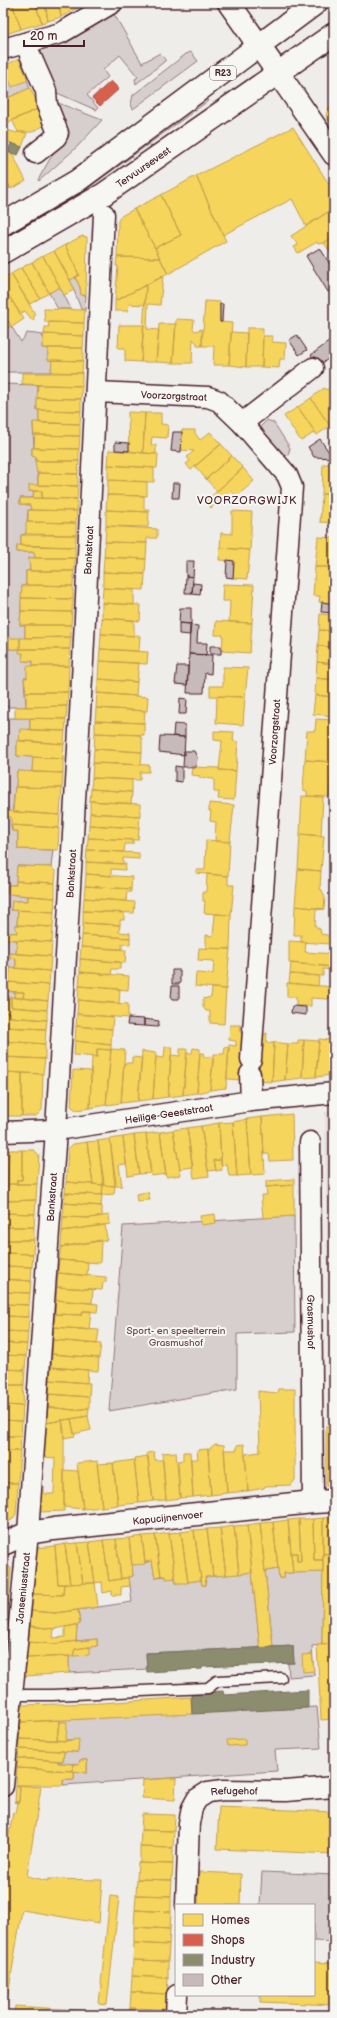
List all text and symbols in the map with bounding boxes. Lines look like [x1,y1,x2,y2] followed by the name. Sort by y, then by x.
[24,22,84,48] scale bar
[30,29,57,44] text: 20 m
[210,66,236,80] road number: R23
[114,145,173,191] street label: Tervuursevest
[141,389,207,404] street label: Voorzorgstraat
[197,494,297,507] district label: VOORZORGWIJK
[82,525,96,575] street label: Bankstraat
[267,699,283,765] street label: Voorzorgstraat
[64,849,79,898] street label: Bankstraat
[124,1102,214,1127] street label: Heilige-Geeststraat
[45,1172,60,1222] street label: Bankstraat
[304,1295,317,1349] street label: Grasmushof
[126,1325,226,1349] park label: Sport- en speelterrein Grasmushof
[132,1508,204,1528] street label: Kapucijnenvoer
[14,1552,33,1624] street label: Janseniusstraat
[210,1785,258,1799] street label: Refugehof
[175,1904,315,1996] legend
[211,1913,250,1928] text: Homes
[211,1933,245,1948] text: Shops
[211,1953,256,1968] text: Industry
[211,1973,243,1988] text: Other

